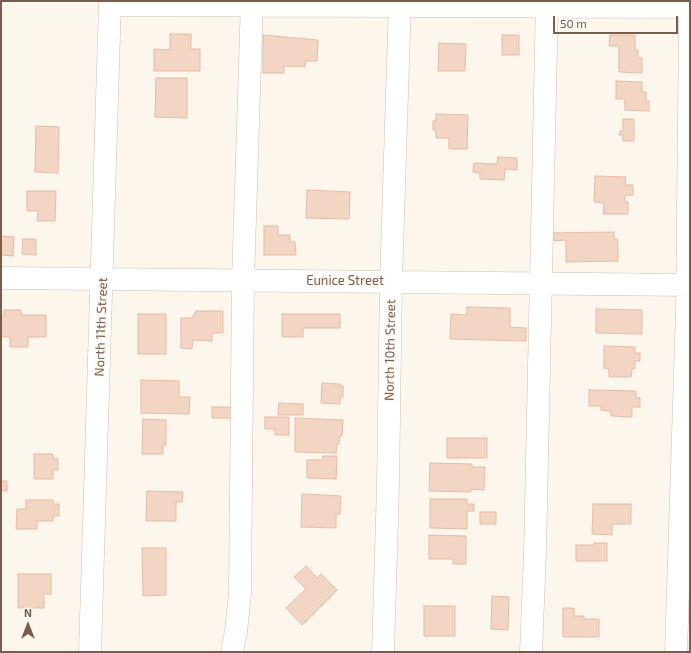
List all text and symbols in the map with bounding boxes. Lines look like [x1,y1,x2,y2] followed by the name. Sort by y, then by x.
[555,8,680,34] scale bar
[560,16,587,30] text: 50 m
[306,273,384,289] street label: Eunice Street
[91,277,111,377] street label: North 11th Street
[381,299,399,401] street label: North 10th Street
[8,605,48,645] north arrow
[24,606,32,619] text: N

